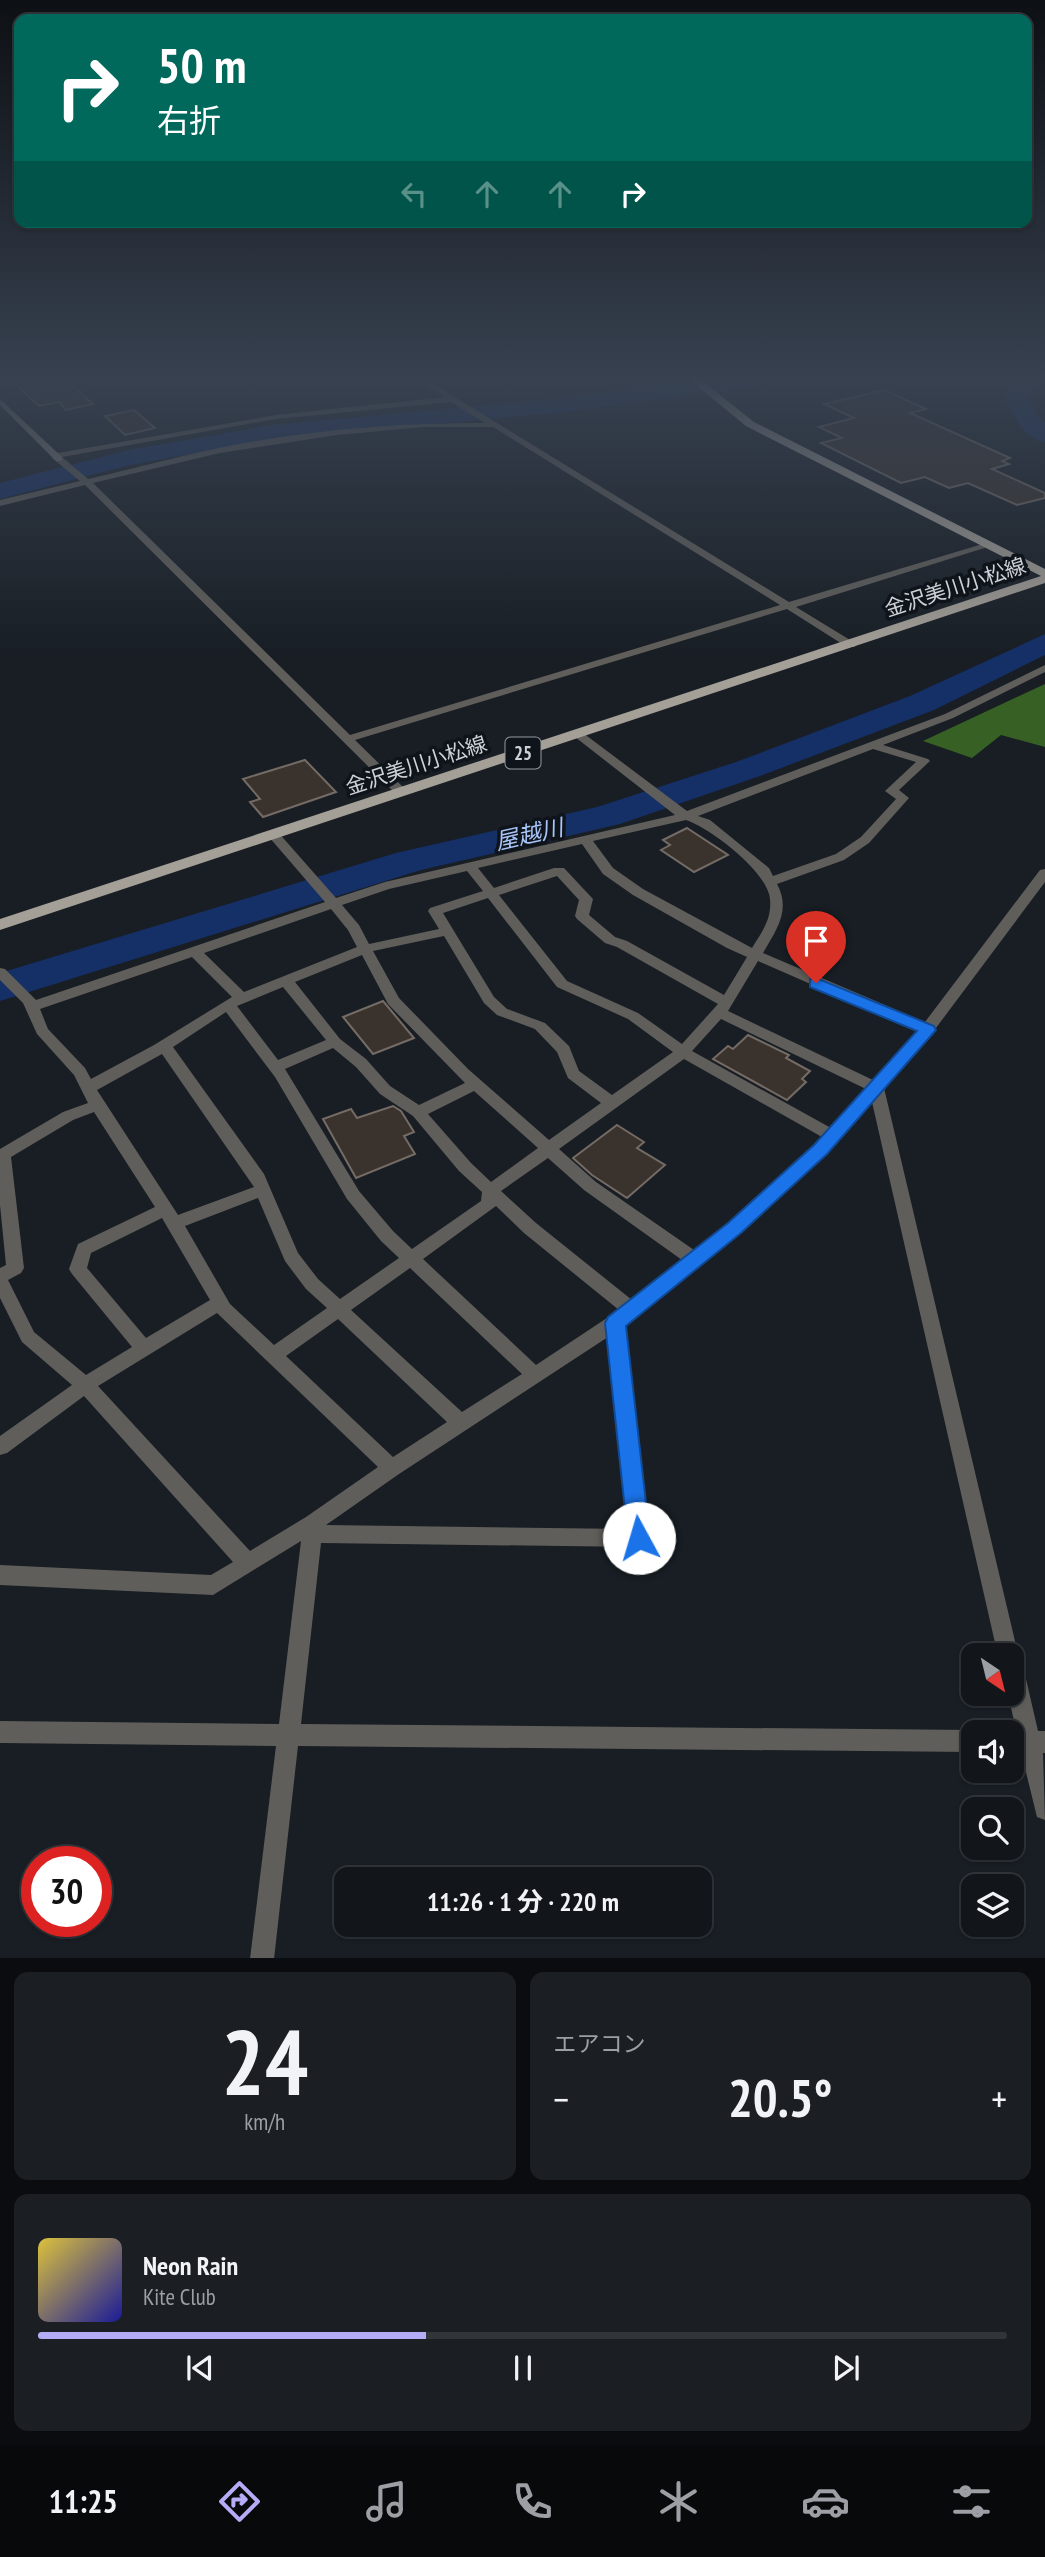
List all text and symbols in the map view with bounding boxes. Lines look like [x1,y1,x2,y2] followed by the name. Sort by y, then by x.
[157,33,246,97] text: 50 m
[42,42,133,133] icon: right
[157,99,221,141] text: 右折
[395,175,433,213] icon: left
[468,175,506,213] icon: ahead
[541,175,579,213] icon: ahead
[614,175,652,213] icon: right
[881,551,1029,623] street label: 金沢美川小松線
[342,729,490,801] street label: 金沢美川小松線
[505,738,540,768] road number: 25
[492,811,569,856] water label: 屋越川
[786,911,846,983] pin
[797,922,835,960] icon: arrive
[602,1501,676,1575] position arrow
[961,1643,1024,1706] north arrow
[961,1643,1024,1937] map controls
[961,1720,1024,1783] button: sound
[961,1797,1024,1860] button: search
[21,1846,112,1937] speed limit sign: 30
[961,1874,1024,1937] button: layers
[427,1885,619,1918] text: 11:26 · 1 分 · 220 m
[221,2002,308,2120] text: 24
[554,2029,646,2058] text: エアコン
[728,2064,833,2131] text: 20.5°
[554,2074,569,2123] text: −
[991,2074,1007,2123] text: +
[244,2107,285,2136] text: km/h
[143,2249,238,2282] text: Neon Rain
[143,2282,216,2311] text: Kite Club
[181,2349,219,2387] icon: previous
[504,2349,542,2387] icon: pause
[827,2349,865,2387] icon: next
[215,2477,264,2526] icon: directions
[362,2477,411,2526] icon: music
[508,2477,557,2526] icon: phone
[654,2477,703,2526] icon: climate
[801,2477,850,2526] icon: car
[947,2477,996,2526] icon: filters
[49,2480,118,2522] text: 11:25

